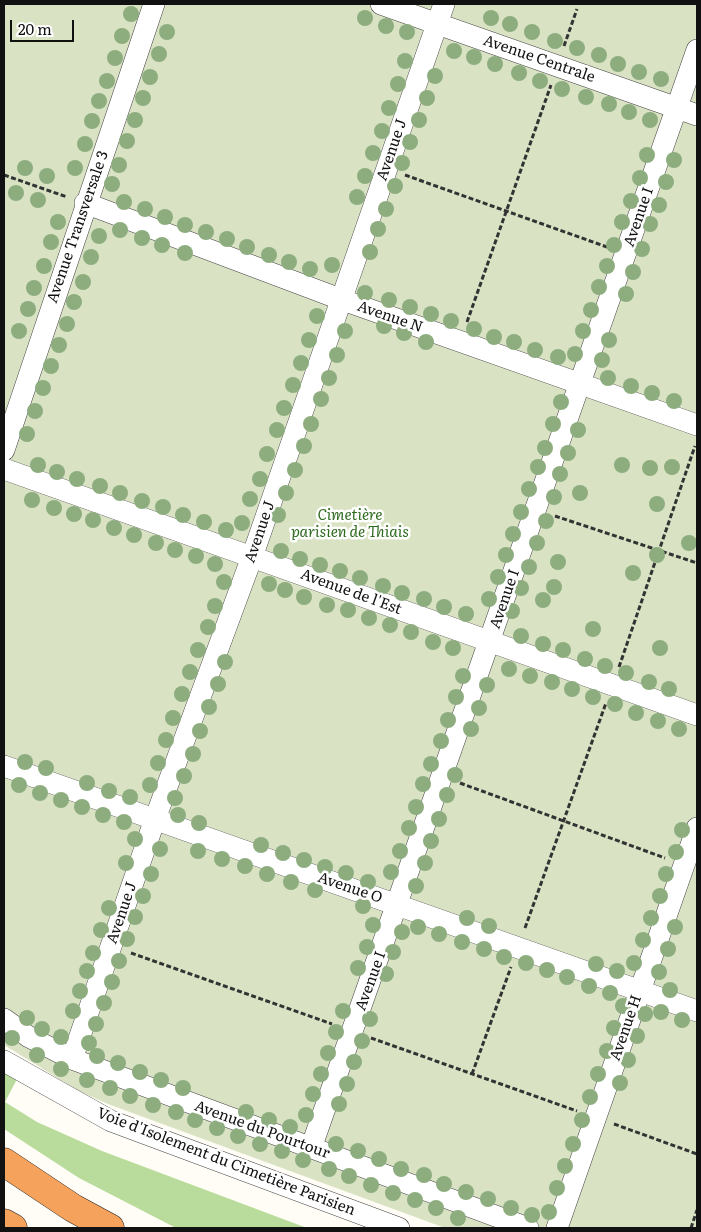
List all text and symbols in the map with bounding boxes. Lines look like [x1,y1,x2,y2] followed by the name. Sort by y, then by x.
[12,10,76,42] scale bar
[18,17,52,40] text: 20 m
[481,31,597,87] street label: Avenue Centrale
[373,117,411,183] street label: Avenue J
[43,149,113,305] street label: Avenue Transversale 3
[620,185,658,249] street label: Avenue I
[355,297,425,337] street label: Avenue N
[241,499,279,565] street label: Avenue J
[291,507,409,542] park label: Cimetière parisien de Thiais
[298,565,404,619] street label: Avenue de l'Est
[486,567,524,631] street label: Avenue I
[315,869,385,907] street label: Avenue O
[103,880,141,946] street label: Avenue J
[352,949,390,1013] street label: Avenue I
[606,993,646,1063] street label: Avenue H
[192,1097,332,1163] street label: Avenue du Pourtour
[94,1104,358,1220] street label: Voie d'Isolement du Cimetière Parisien

